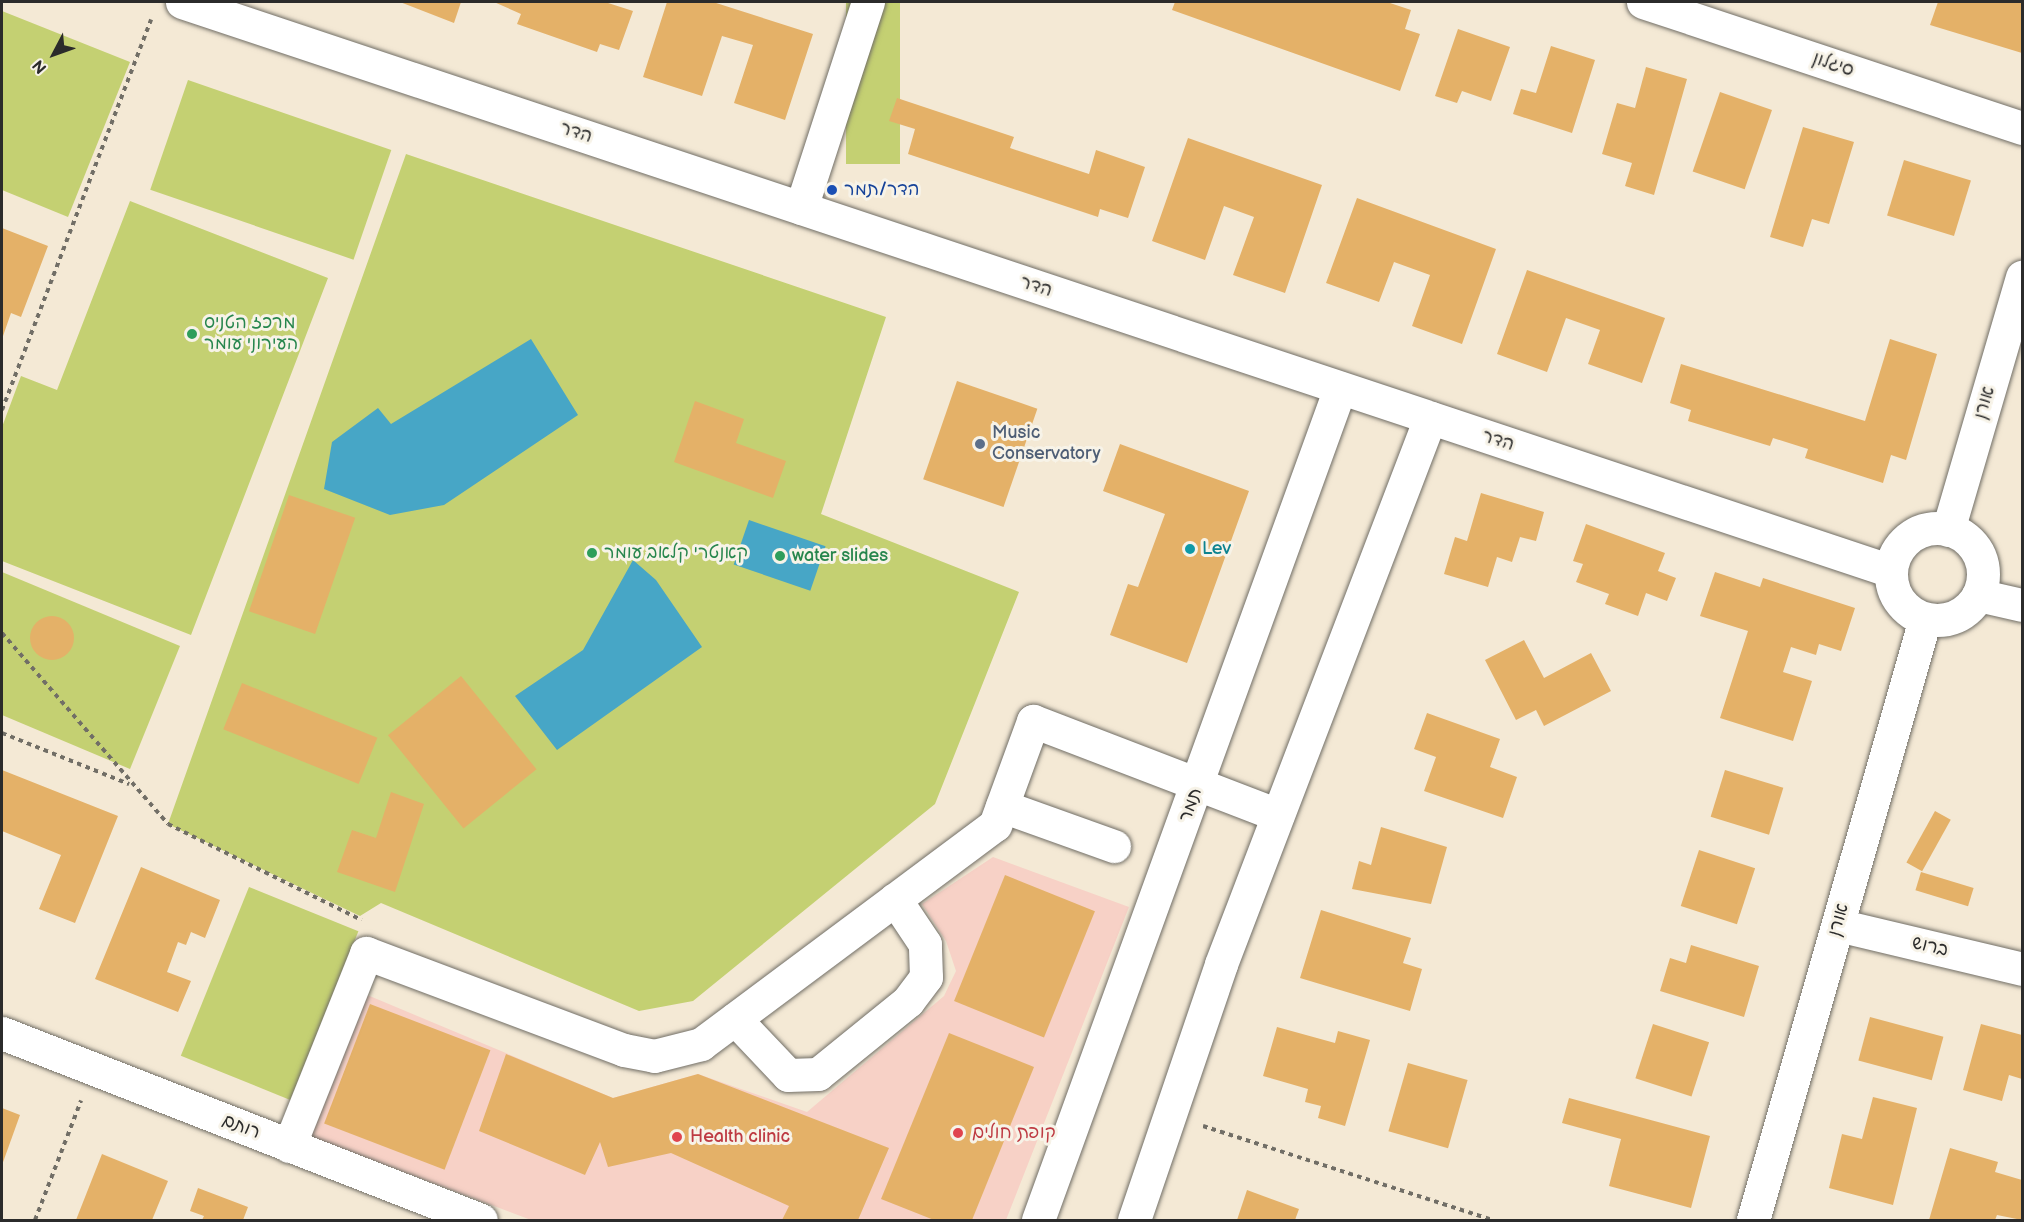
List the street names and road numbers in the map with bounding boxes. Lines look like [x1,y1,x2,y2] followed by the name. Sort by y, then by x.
[1810,48,1856,82] street label: סיגלון
[557,118,595,148] street label: הדר
[1017,272,1055,302] street label: הדר
[1970,384,2000,422] street label: אורן
[1479,426,1517,456] street label: הדר
[1175,785,1207,825] street label: תמר
[1824,901,1854,939] street label: אורן
[1910,932,1950,962] street label: ברוש
[219,1110,263,1144] street label: רותם

